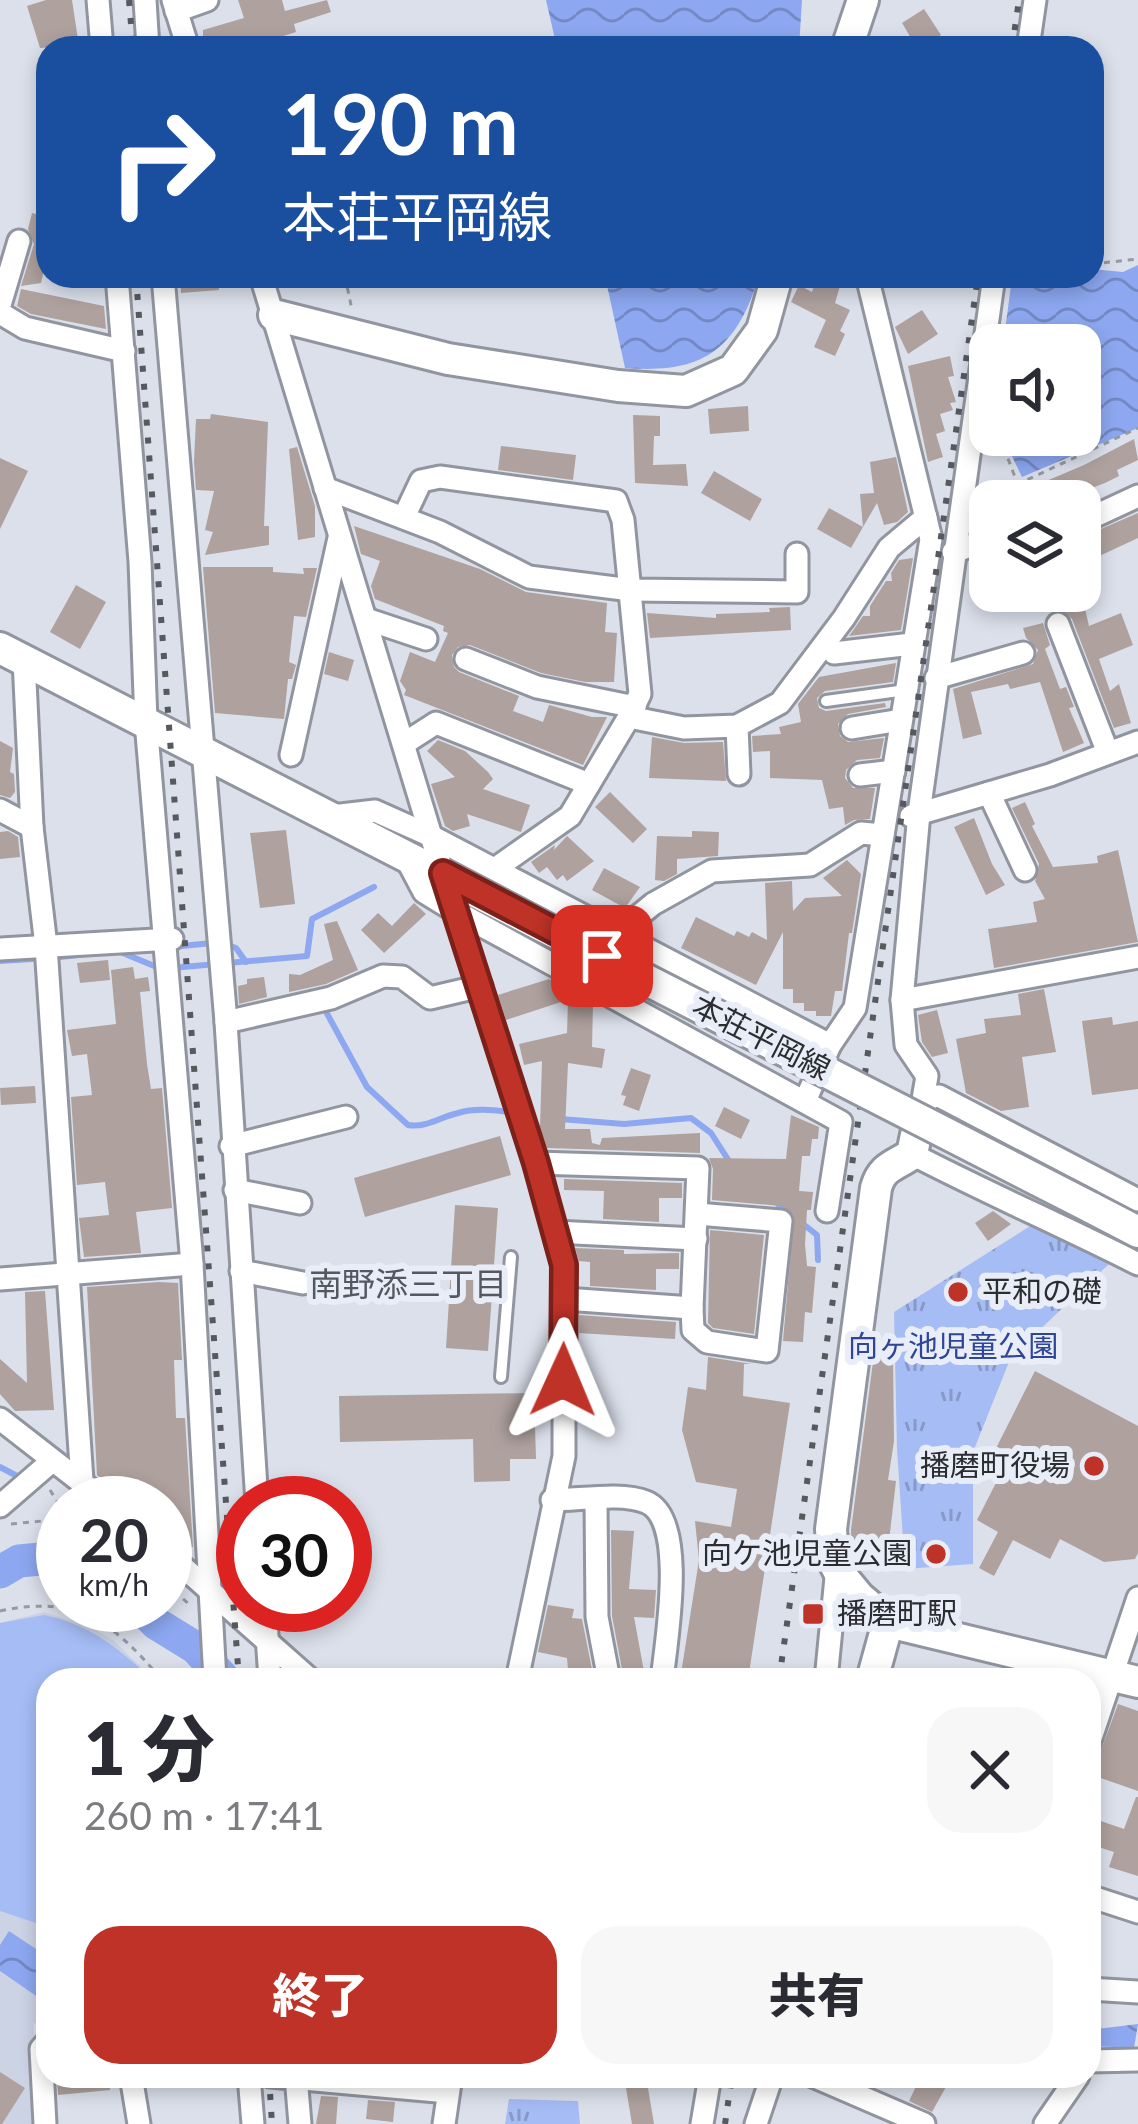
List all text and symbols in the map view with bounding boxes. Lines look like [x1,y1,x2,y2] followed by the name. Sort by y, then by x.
[282,72,519,173] text: 190 m
[84,84,240,240] icon: right
[282,184,552,249] text: 本荘平岡線
[969,324,1101,612] map controls
[969,324,1101,456] button: sound
[969,480,1101,612] button: layers
[551,905,653,1007] pin
[569,923,635,989] icon: arrive
[687,986,837,1086] street label: 本荘平岡線
[309,1263,507,1303] district label: 南野添三丁目
[982,1272,1102,1308] place label: 平和の礎
[945,1279,971,1305] marker: 平和の礎
[500,1317,626,1443] position arrow
[848,1327,1058,1363] park label: 向ヶ池児童公園
[920,1446,1070,1482] place label: 播磨町役場
[1081,1453,1107,1479] marker: 播磨町役場
[216,1476,372,1632] speed limit sign: 30
[79,1503,149,1575] text: 20
[702,1534,912,1570] place label: 向ケ池児童公園
[923,1541,949,1567] marker: 向ケ池児童公園
[79,1566,149,1602] text: km/h
[837,1594,957,1630] place label: 播磨町駅
[800,1601,826,1627] marker: 播磨町駅
[84,1704,214,1790] text: 1 分
[927,1707,1053,1833] button: close
[84,1792,324,1838] text: 260 m · 17:41
[84,1926,557,2064] button: 終了
[581,1926,1053,2064] button: 共有

